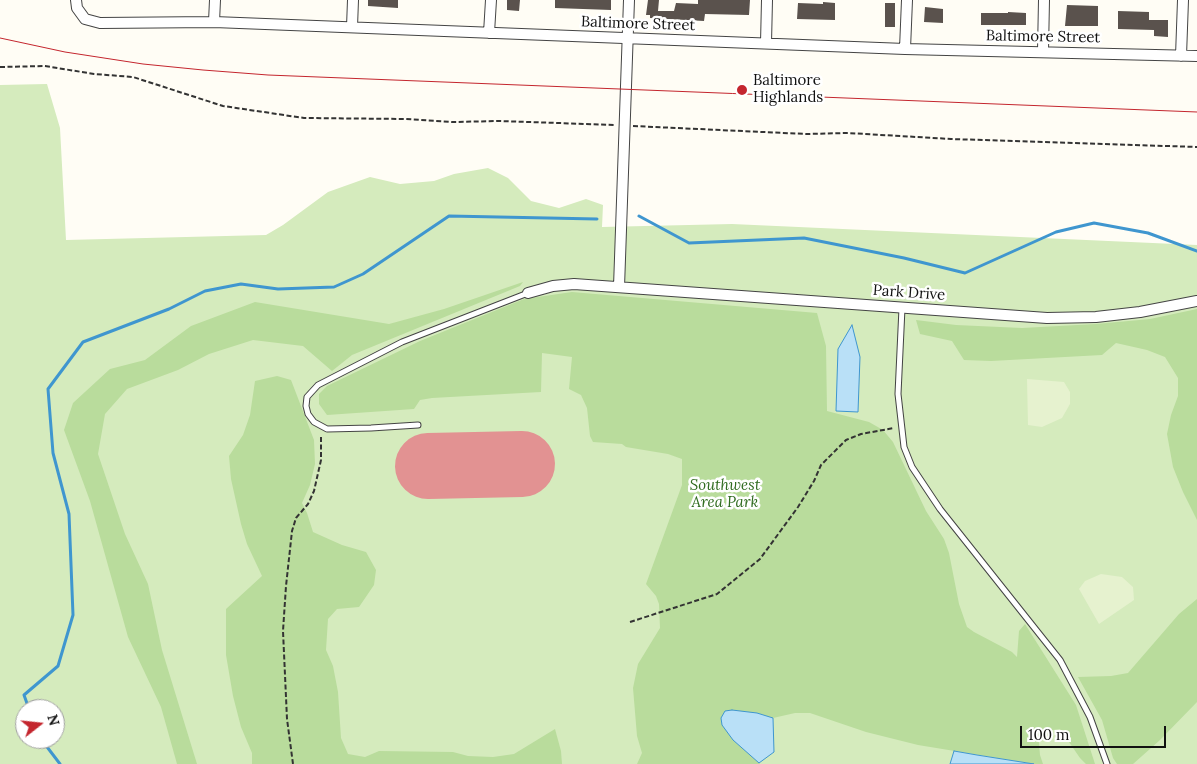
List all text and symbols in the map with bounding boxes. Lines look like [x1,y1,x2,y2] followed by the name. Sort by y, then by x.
[581,13,695,35] street label: Baltimore Street
[986,27,1100,47] street label: Baltimore Street
[753,72,823,107] place label: Baltimore Highlands
[735,83,749,97] marker: Baltimore Highlands
[872,281,946,305] street label: Park Drive
[690,477,760,512] park label: Southwest Area Park
[15,699,65,749] north arrow
[43,712,64,728] text: N
[1022,716,1168,748] scale bar
[1028,725,1069,744] text: 100 m

